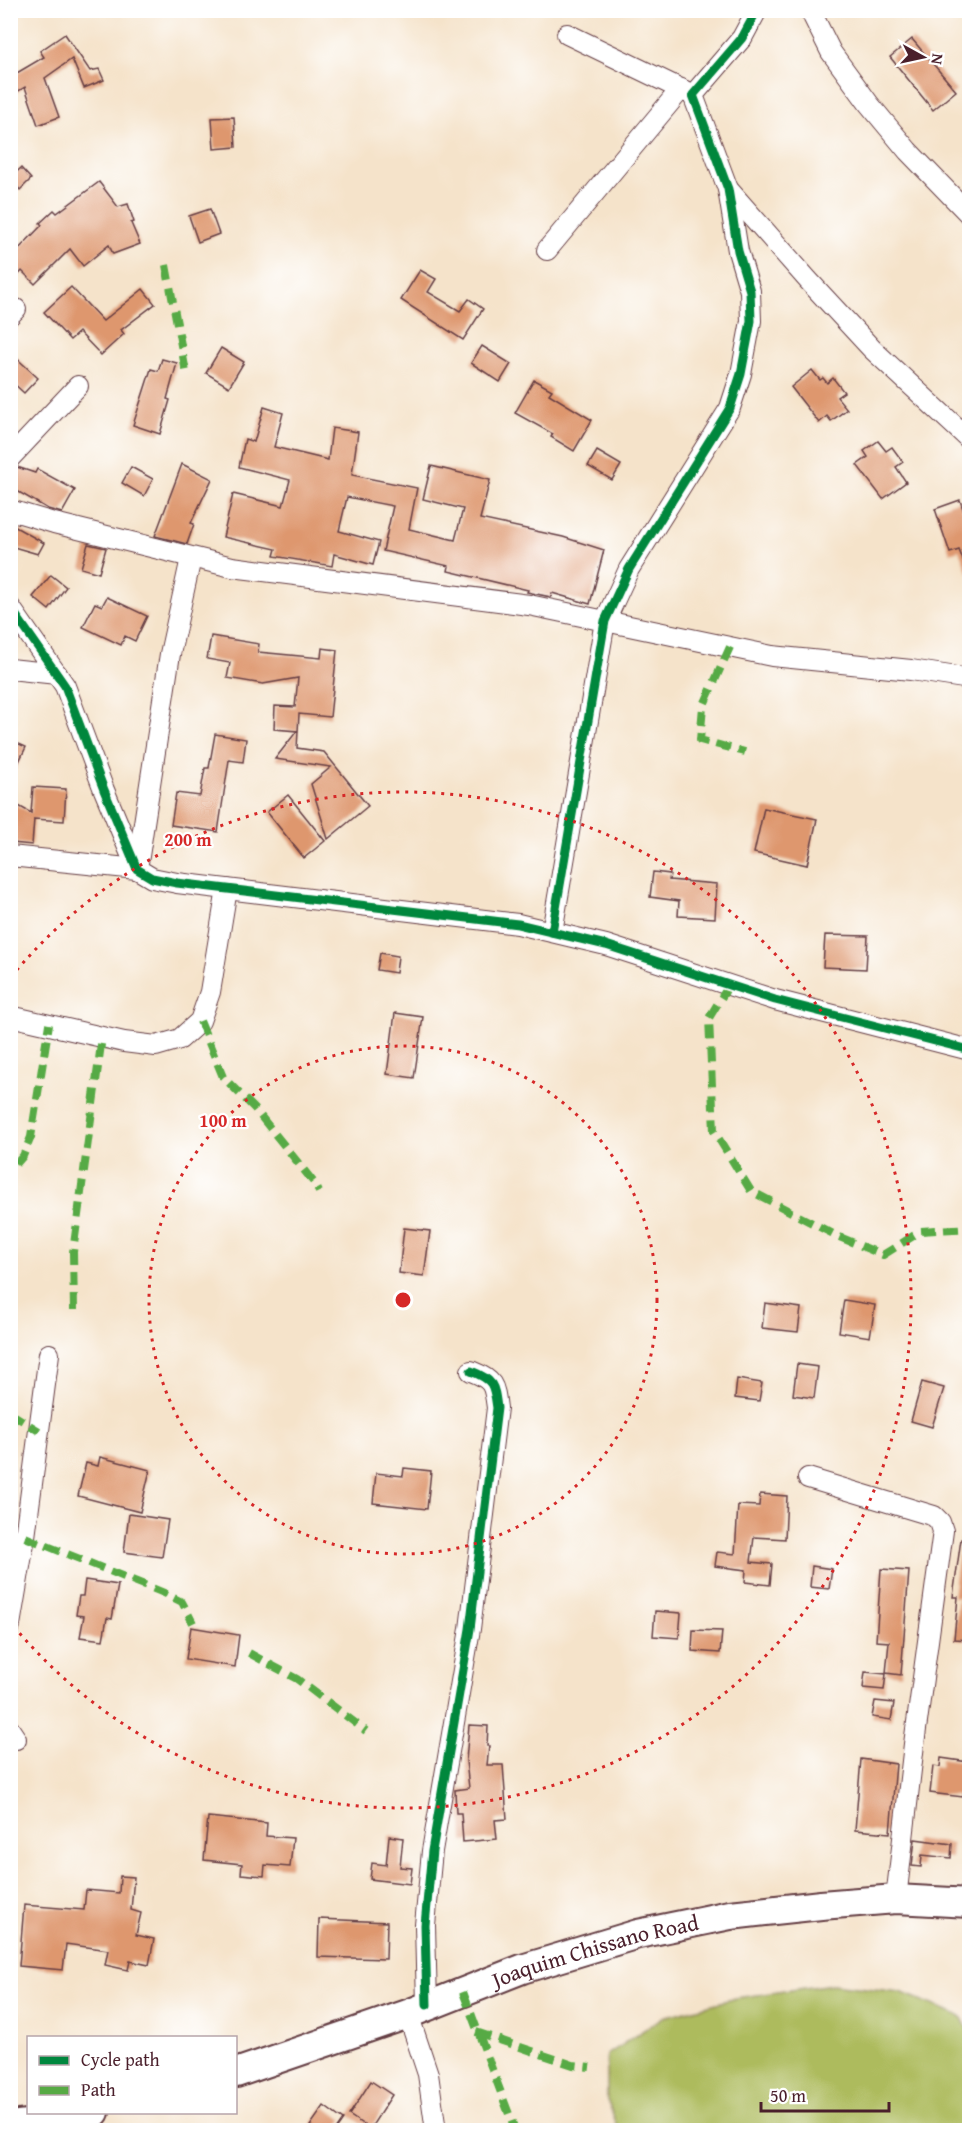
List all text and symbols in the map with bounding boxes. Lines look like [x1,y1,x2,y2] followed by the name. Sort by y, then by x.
[893,27,953,87] north arrow
[925,52,950,66] text: N
[164,826,212,853] text: 200 m
[199,1107,247,1134] text: 100 m
[393,1290,413,1310] centre of rings
[484,1906,702,1997] street label: Joaquim Chissano Road
[27,2036,237,2114] legend
[81,2046,160,2073] text: Cycle path
[761,2075,888,2113] scale bar
[81,2076,116,2103] text: Path
[770,2082,806,2109] text: 50 m

